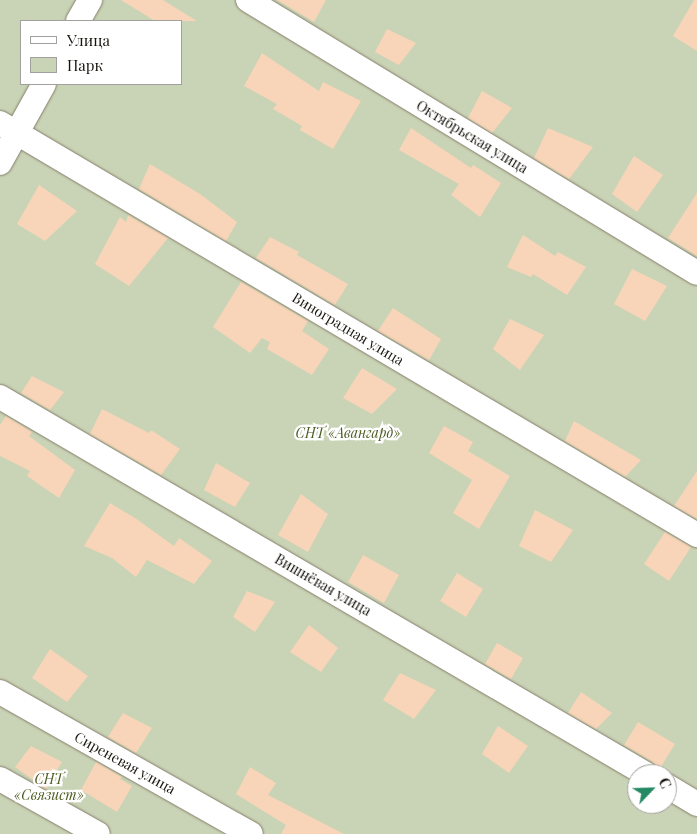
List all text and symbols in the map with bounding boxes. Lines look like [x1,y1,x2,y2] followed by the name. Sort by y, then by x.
[20,20,182,85] legend
[67,30,110,50] text: Улица
[67,55,103,75] text: Парк
[413,97,531,177] street label: Октябрьская улица
[289,289,407,369] street label: Виноградная улица
[296,425,400,441] park label: СНТ «Авангард»
[272,551,374,619] street label: Вишнёвая улица
[72,728,178,798] street label: Сиреневая улица
[627,764,677,814] north arrow
[14,771,84,804] park label: СНТ «Связист»
[655,775,676,791] text: С

